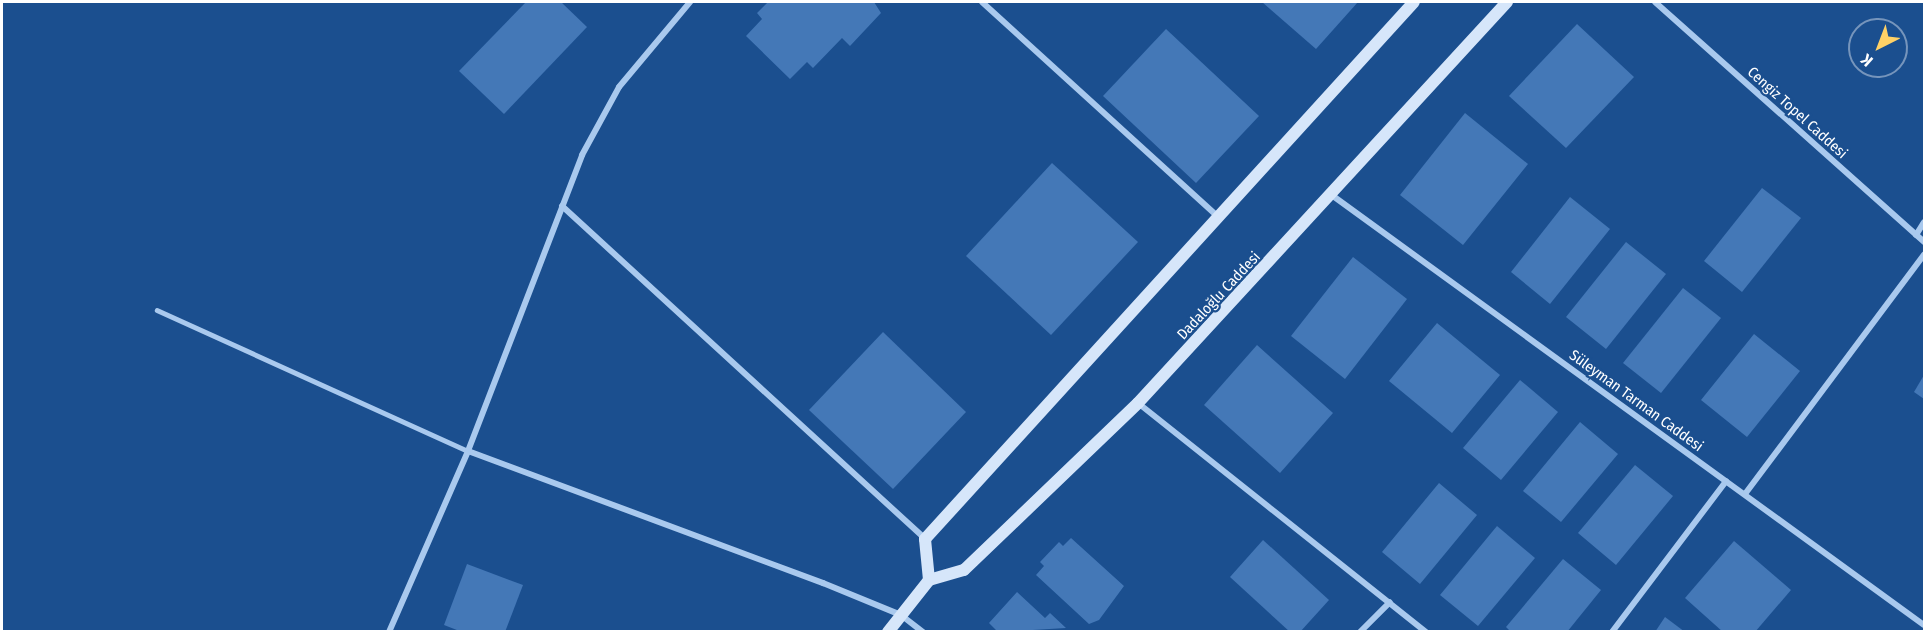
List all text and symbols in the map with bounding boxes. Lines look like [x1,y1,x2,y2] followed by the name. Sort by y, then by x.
[1848,18,1908,78] north arrow
[1857,50,1877,70] text: K
[1743,63,1851,163] street label: Cengiz Topel Caddesi
[1174,248,1264,344] street label: Dadaloğlu Caddesi
[1566,346,1706,456] street label: Süleyman Tarman Caddesi

